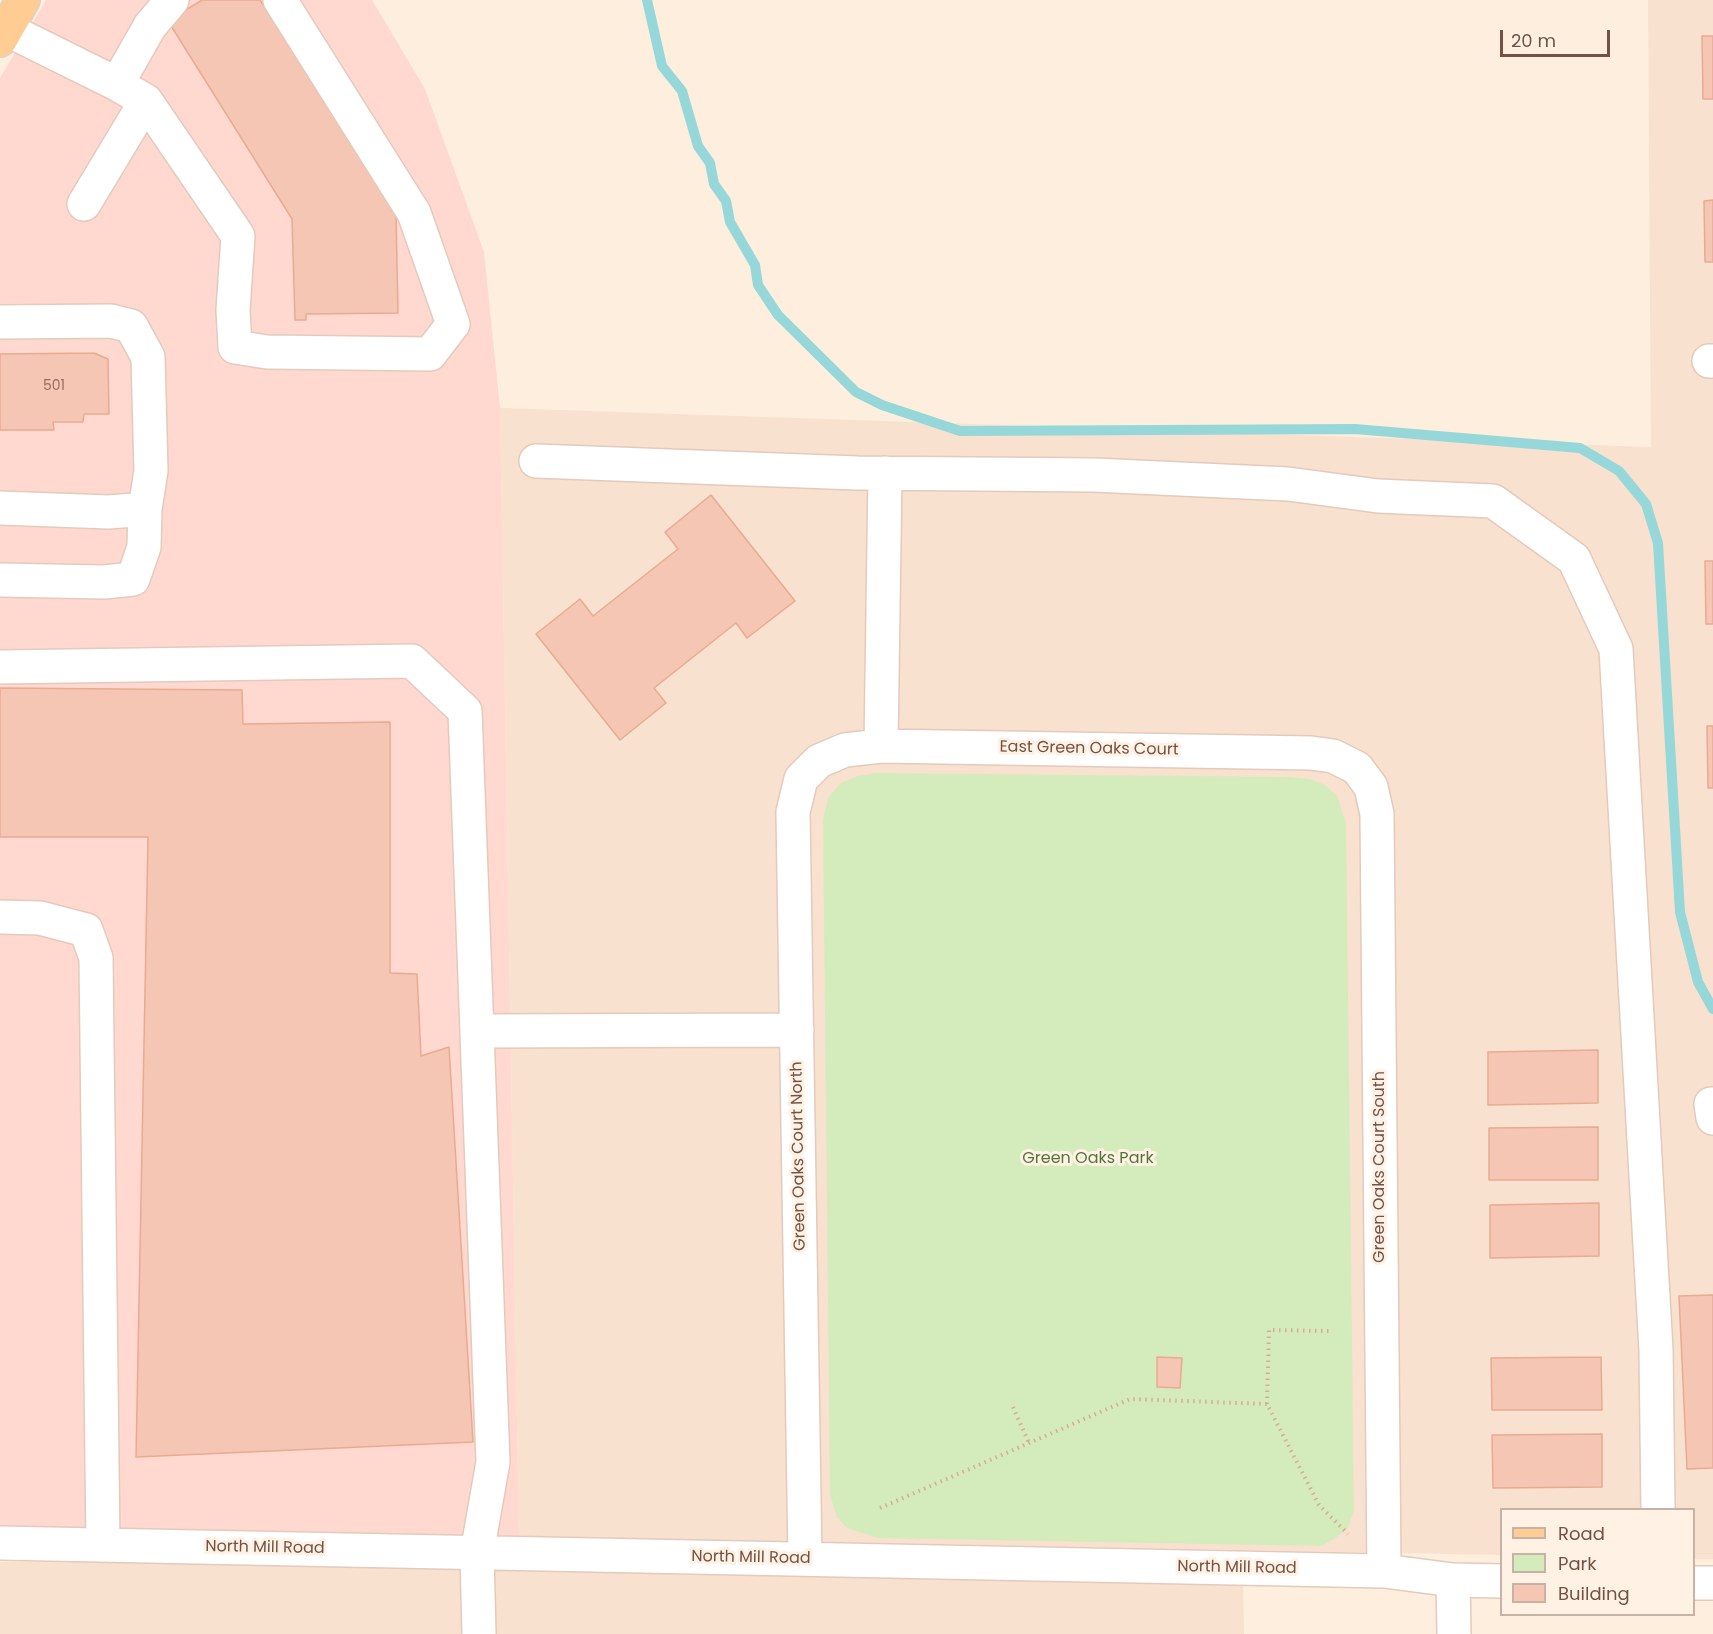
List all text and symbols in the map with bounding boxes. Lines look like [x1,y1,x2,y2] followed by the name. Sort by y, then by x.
[1503,18,1612,56] scale bar
[1511,28,1556,53] text: 20 m
[43,378,65,394] house number: 501
[999,738,1179,760] street label: East Green Oaks Court
[788,1061,810,1251] street label: Green Oaks Court North
[1370,1071,1390,1263] street label: Green Oaks Court South
[1022,1149,1154,1169] park label: Green Oaks Park
[1500,1508,1695,1616] legend
[1558,1521,1605,1546] text: Road
[205,1537,325,1559] street label: North Mill Road
[691,1547,811,1569] street label: North Mill Road
[1558,1551,1597,1576] text: Park
[1177,1557,1297,1579] street label: North Mill Road
[1558,1581,1630,1606] text: Building

